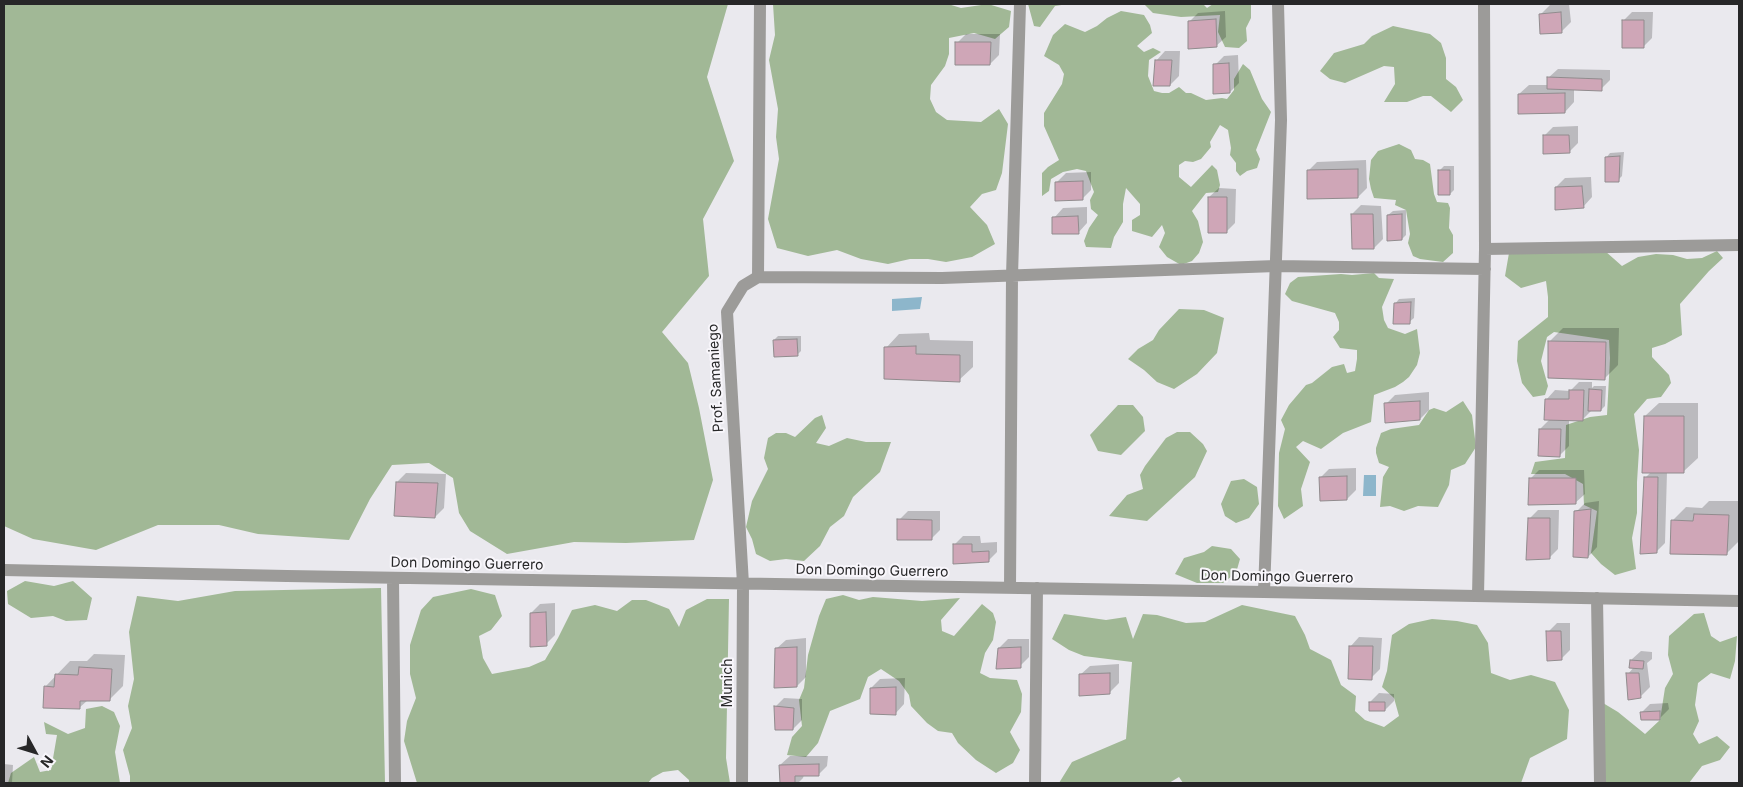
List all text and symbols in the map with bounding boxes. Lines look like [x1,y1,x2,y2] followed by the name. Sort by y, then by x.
[705,323,727,433] street label: Prof. Samaniego
[390,554,544,574] street label: Don Domingo Guerrero
[795,561,949,581] street label: Don Domingo Guerrero
[1200,567,1354,587] street label: Don Domingo Guerrero
[720,659,736,707] street label: Munich
[10,727,60,777] north arrow
[37,752,57,771] text: N

